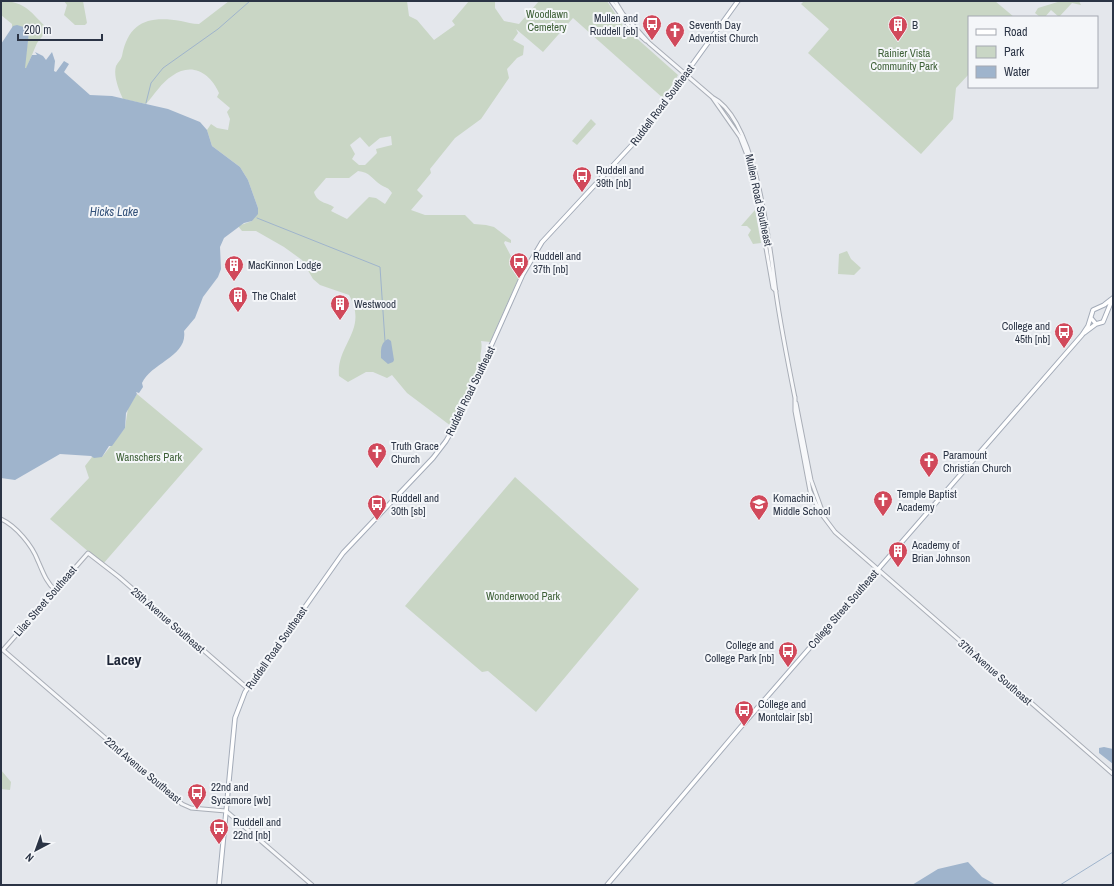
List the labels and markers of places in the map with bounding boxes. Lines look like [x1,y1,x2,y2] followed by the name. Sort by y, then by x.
[590,11,638,38] place label: Mullen and Ruddell [eb]
[641,13,663,41] bus stop icon: Mullen and Ruddell [eb]
[887,14,909,42] building icon: B
[688,18,758,45] place label: Seventh Day Adventist Church
[912,18,918,32] place label: B
[664,20,686,48] church icon: Seventh Day Adventist Church
[596,163,644,190] place label: Ruddell and 39th [nb]
[571,165,593,193] bus stop icon: Ruddell and 39th [nb]
[533,249,581,276] place label: Ruddell and 37th [nb]
[508,251,530,279] bus stop icon: Ruddell and 37th [nb]
[223,254,245,282] building icon: MacKinnon Lodge
[248,258,321,272] place label: MacKinnon Lodge
[227,285,249,313] building icon: The Chalet
[252,289,297,303] place label: The Chalet
[329,293,351,321] building icon: Westwood
[354,297,396,311] place label: Westwood
[1002,319,1050,346] place label: College and 45th [nb]
[1053,321,1075,349] bus stop icon: College and 45th [nb]
[391,439,439,466] place label: Truth Grace Church
[366,441,388,469] church icon: Truth Grace Church
[943,448,1011,475] place label: Paramount Christian Church
[918,450,940,478] church icon: Paramount Christian Church
[896,487,957,514] place label: Temple Baptist Academy
[872,489,894,517] church icon: Temple Baptist Academy
[391,491,439,518] place label: Ruddell and 30th [sb]
[773,491,830,518] place label: Komachin Middle School
[366,493,388,521] bus stop icon: Ruddell and 30th [sb]
[748,493,770,521] school or university icon: Komachin Middle School
[911,538,970,565] place label: Academy of Brian Johnson
[887,540,909,568] building icon: Academy of Brian Johnson
[705,638,774,665] place label: College and College Park [nb]
[777,640,799,668] bus stop icon: College and College Park [nb]
[758,697,812,724] place label: College and Montclair [sb]
[733,699,755,727] bus stop icon: College and Montclair [sb]
[211,780,271,807] place label: 22nd and Sycamore [wb]
[186,782,208,810] bus stop icon: 22nd and Sycamore [wb]
[233,815,281,842] place label: Ruddell and 22nd [nb]
[208,817,230,845] bus stop icon: Ruddell and 22nd [nb]

